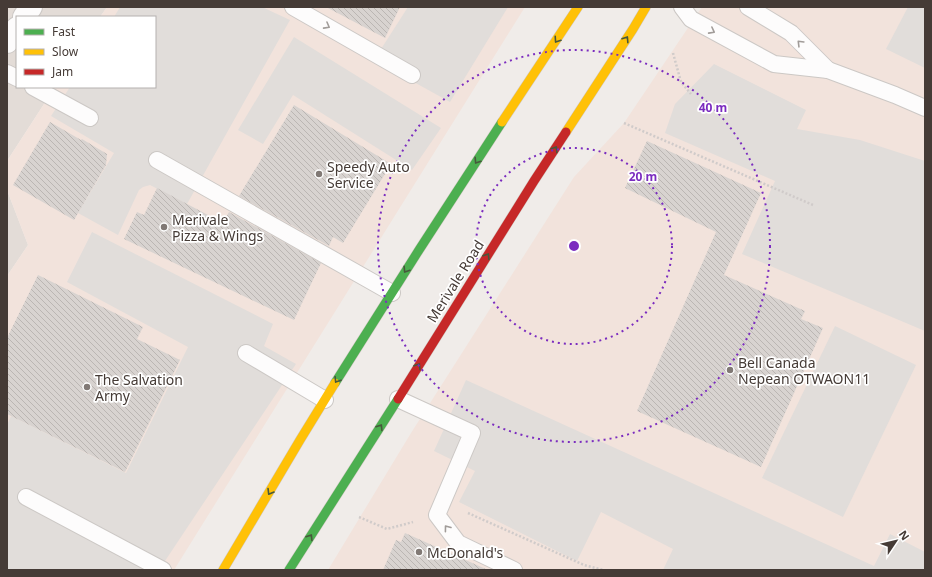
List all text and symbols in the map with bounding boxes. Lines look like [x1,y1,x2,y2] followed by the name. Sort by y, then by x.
[16,16,156,88] legend
[323,22,330,29] one-way arrow
[52,23,76,40] text: Fast
[708,26,715,33] one-way arrow
[555,35,562,42] one-way arrow
[621,37,628,44] one-way arrow
[797,40,805,48] one-way arrow
[52,43,79,60] text: Slow
[51,63,73,80] text: Jam
[699,99,727,116] text: 40 m
[550,146,557,153] one-way arrow
[327,157,410,192] place label: Speedy Auto Service
[474,157,482,164] one-way arrow
[629,168,657,185] text: 20 m
[314,169,324,179] marker: Speedy Auto Service
[172,210,264,245] place label: Merivale Pizza & Wings
[159,222,169,232] marker: Merivale Pizza & Wings
[422,236,488,326] street label: Merivale Road
[567,239,581,253] centre of rings
[482,253,490,260] one-way arrow
[404,266,411,273] one-way arrow
[738,353,870,388] place label: Bell Canada Nepean OTWAON11
[414,363,421,370] one-way arrow
[725,365,735,375] marker: Bell Canada Nepean OTWAON11
[95,370,183,405] place label: The Salvation Army
[334,376,342,383] one-way arrow
[82,382,92,392] marker: The Salvation Army
[375,424,383,431] one-way arrow
[267,488,275,495] one-way arrow
[876,521,916,561] north arrow
[444,525,451,532] one-way arrow
[896,527,913,543] text: N
[305,534,313,541] one-way arrow
[427,543,504,562] place label: McDonald's
[414,547,424,557] marker: McDonald's

